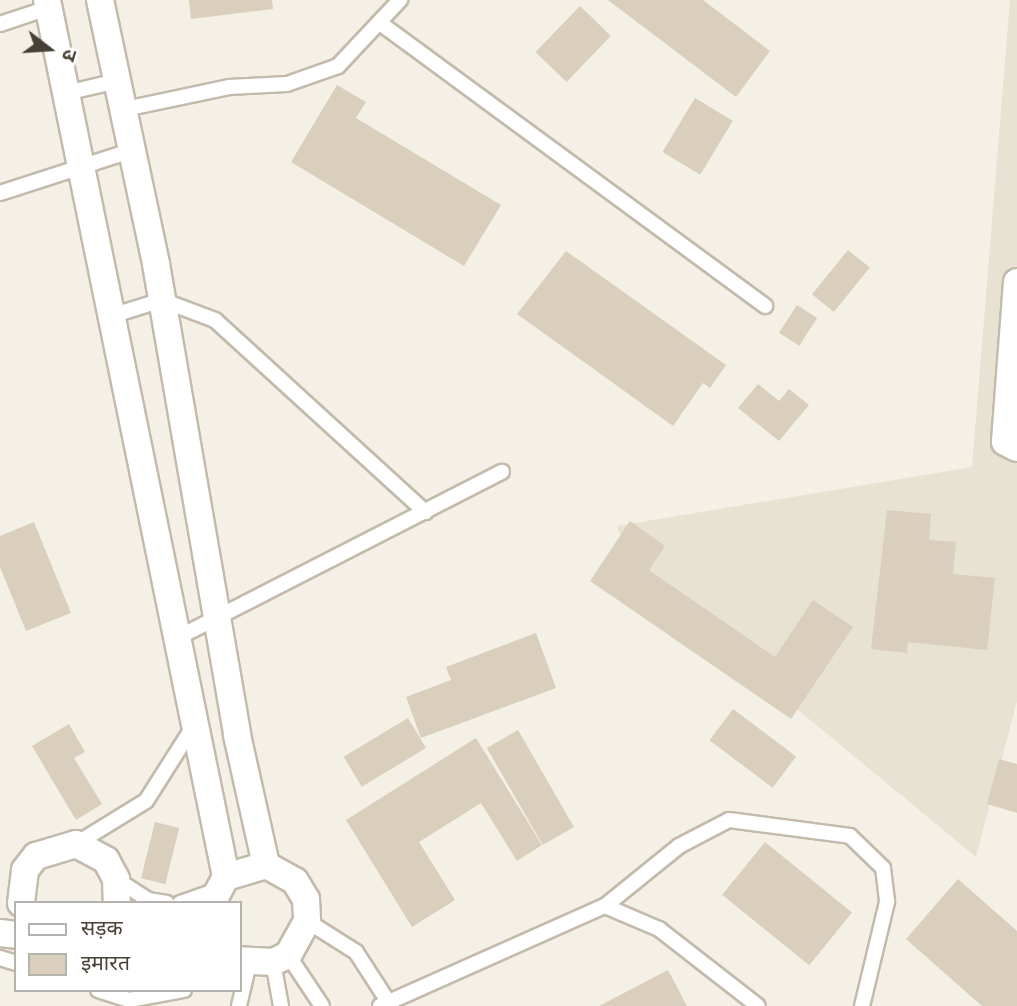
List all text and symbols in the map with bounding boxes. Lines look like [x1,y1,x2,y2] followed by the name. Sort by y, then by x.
[14,14,84,84] north arrow
[57,47,82,64] text: उ
[14,901,242,992] legend
[81,915,123,940] text: सड़क
[81,950,130,975] text: इमारत

